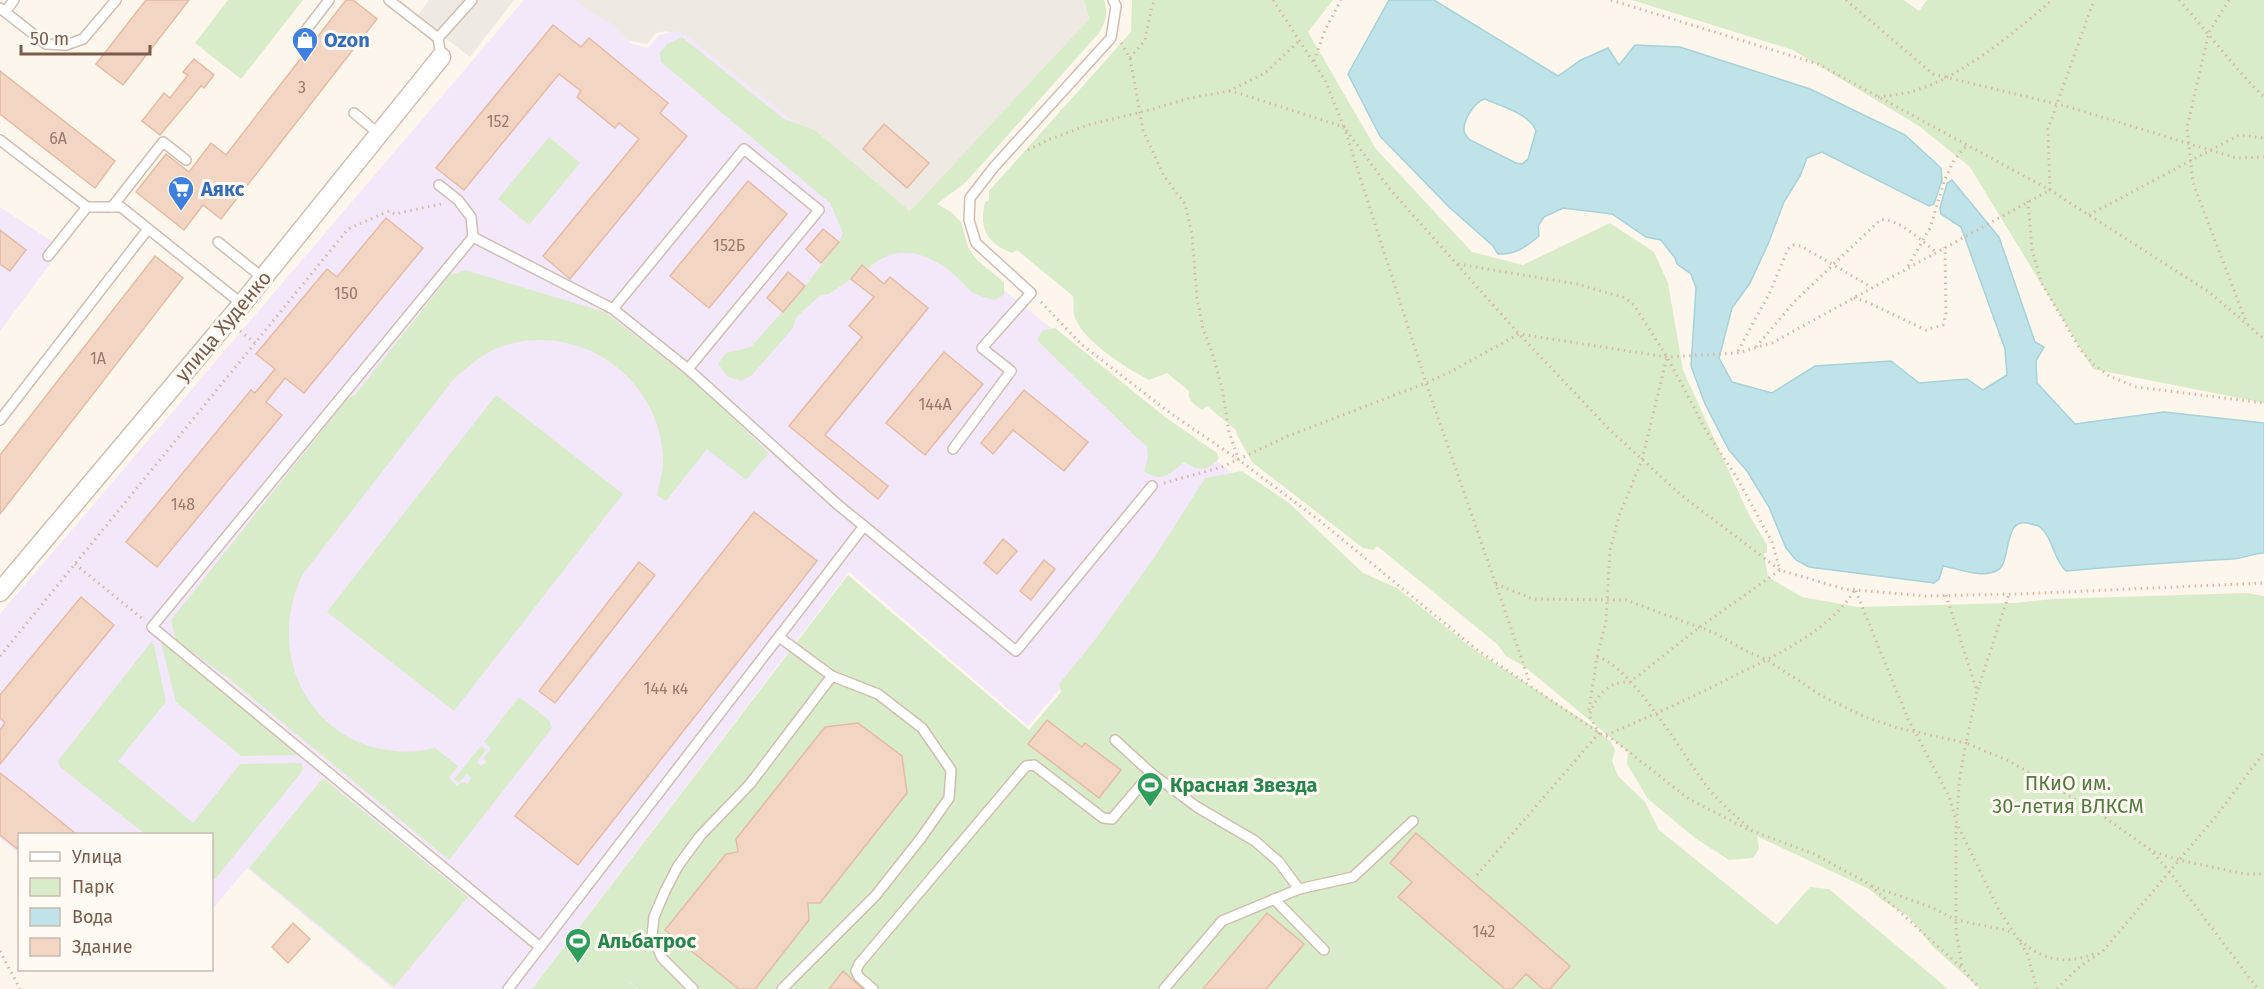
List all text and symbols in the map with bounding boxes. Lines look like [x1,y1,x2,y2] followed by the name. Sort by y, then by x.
[21,18,150,56] scale bar
[290,25,320,63] shop icon: Ozon
[30,28,69,50] text: 50 m
[324,28,370,52] place label: Ozon
[298,78,306,97] house number: 3
[487,112,509,131] house number: 152
[49,129,68,148] house number: 6А
[166,174,196,212] supermarket icon: Аякс
[200,177,245,201] place label: Аякс
[713,236,745,255] house number: 152Б
[170,266,276,386] street label: улица Худенко
[334,284,358,303] house number: 150
[90,349,107,368] house number: 1А
[918,395,952,414] house number: 144А
[171,495,195,514] house number: 148
[644,679,689,698] house number: 144 к4
[1135,770,1165,808] sports icon: Красная Звезда
[1992,771,2144,818] park label: ПКиО им. 30-летия ВЛКСМ
[1170,773,1317,797] place label: Красная Звезда
[18,833,213,971] legend
[72,846,122,868] text: Улица
[72,876,115,898] text: Парк
[72,906,113,928] text: Вода
[1472,922,1496,941] house number: 142
[563,926,593,964] sports icon: Альбатрос
[597,929,697,953] place label: Альбатрос
[72,936,133,958] text: Здание

